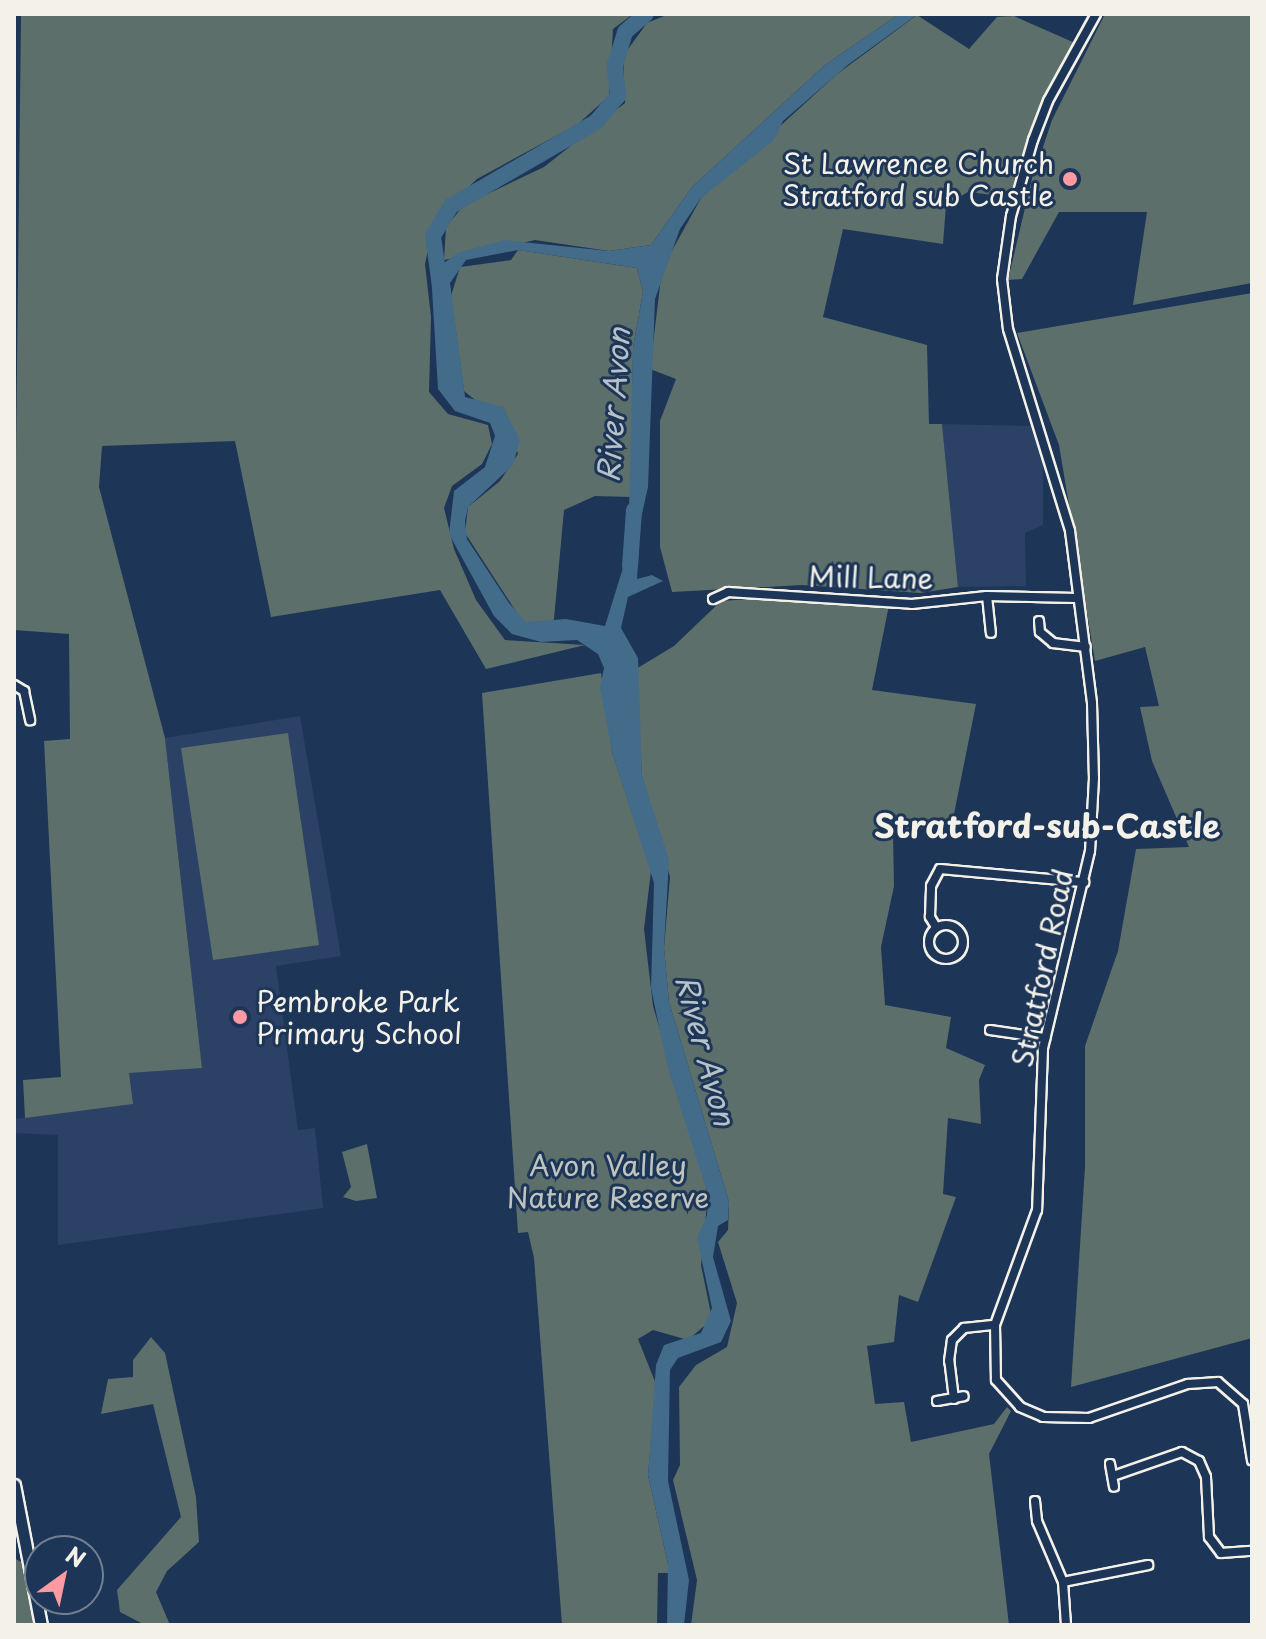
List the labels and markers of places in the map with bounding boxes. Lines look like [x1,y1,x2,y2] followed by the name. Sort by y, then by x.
[780,146,1054,212] place label: St Lawrence Church Stratford sub Castle
[1061,170,1079,188] marker: St Lawrence Church Stratford sub Castle
[256,984,462,1050] place label: Pembroke Park Primary School
[231,1008,249,1026] marker: Pembroke Park Primary School

